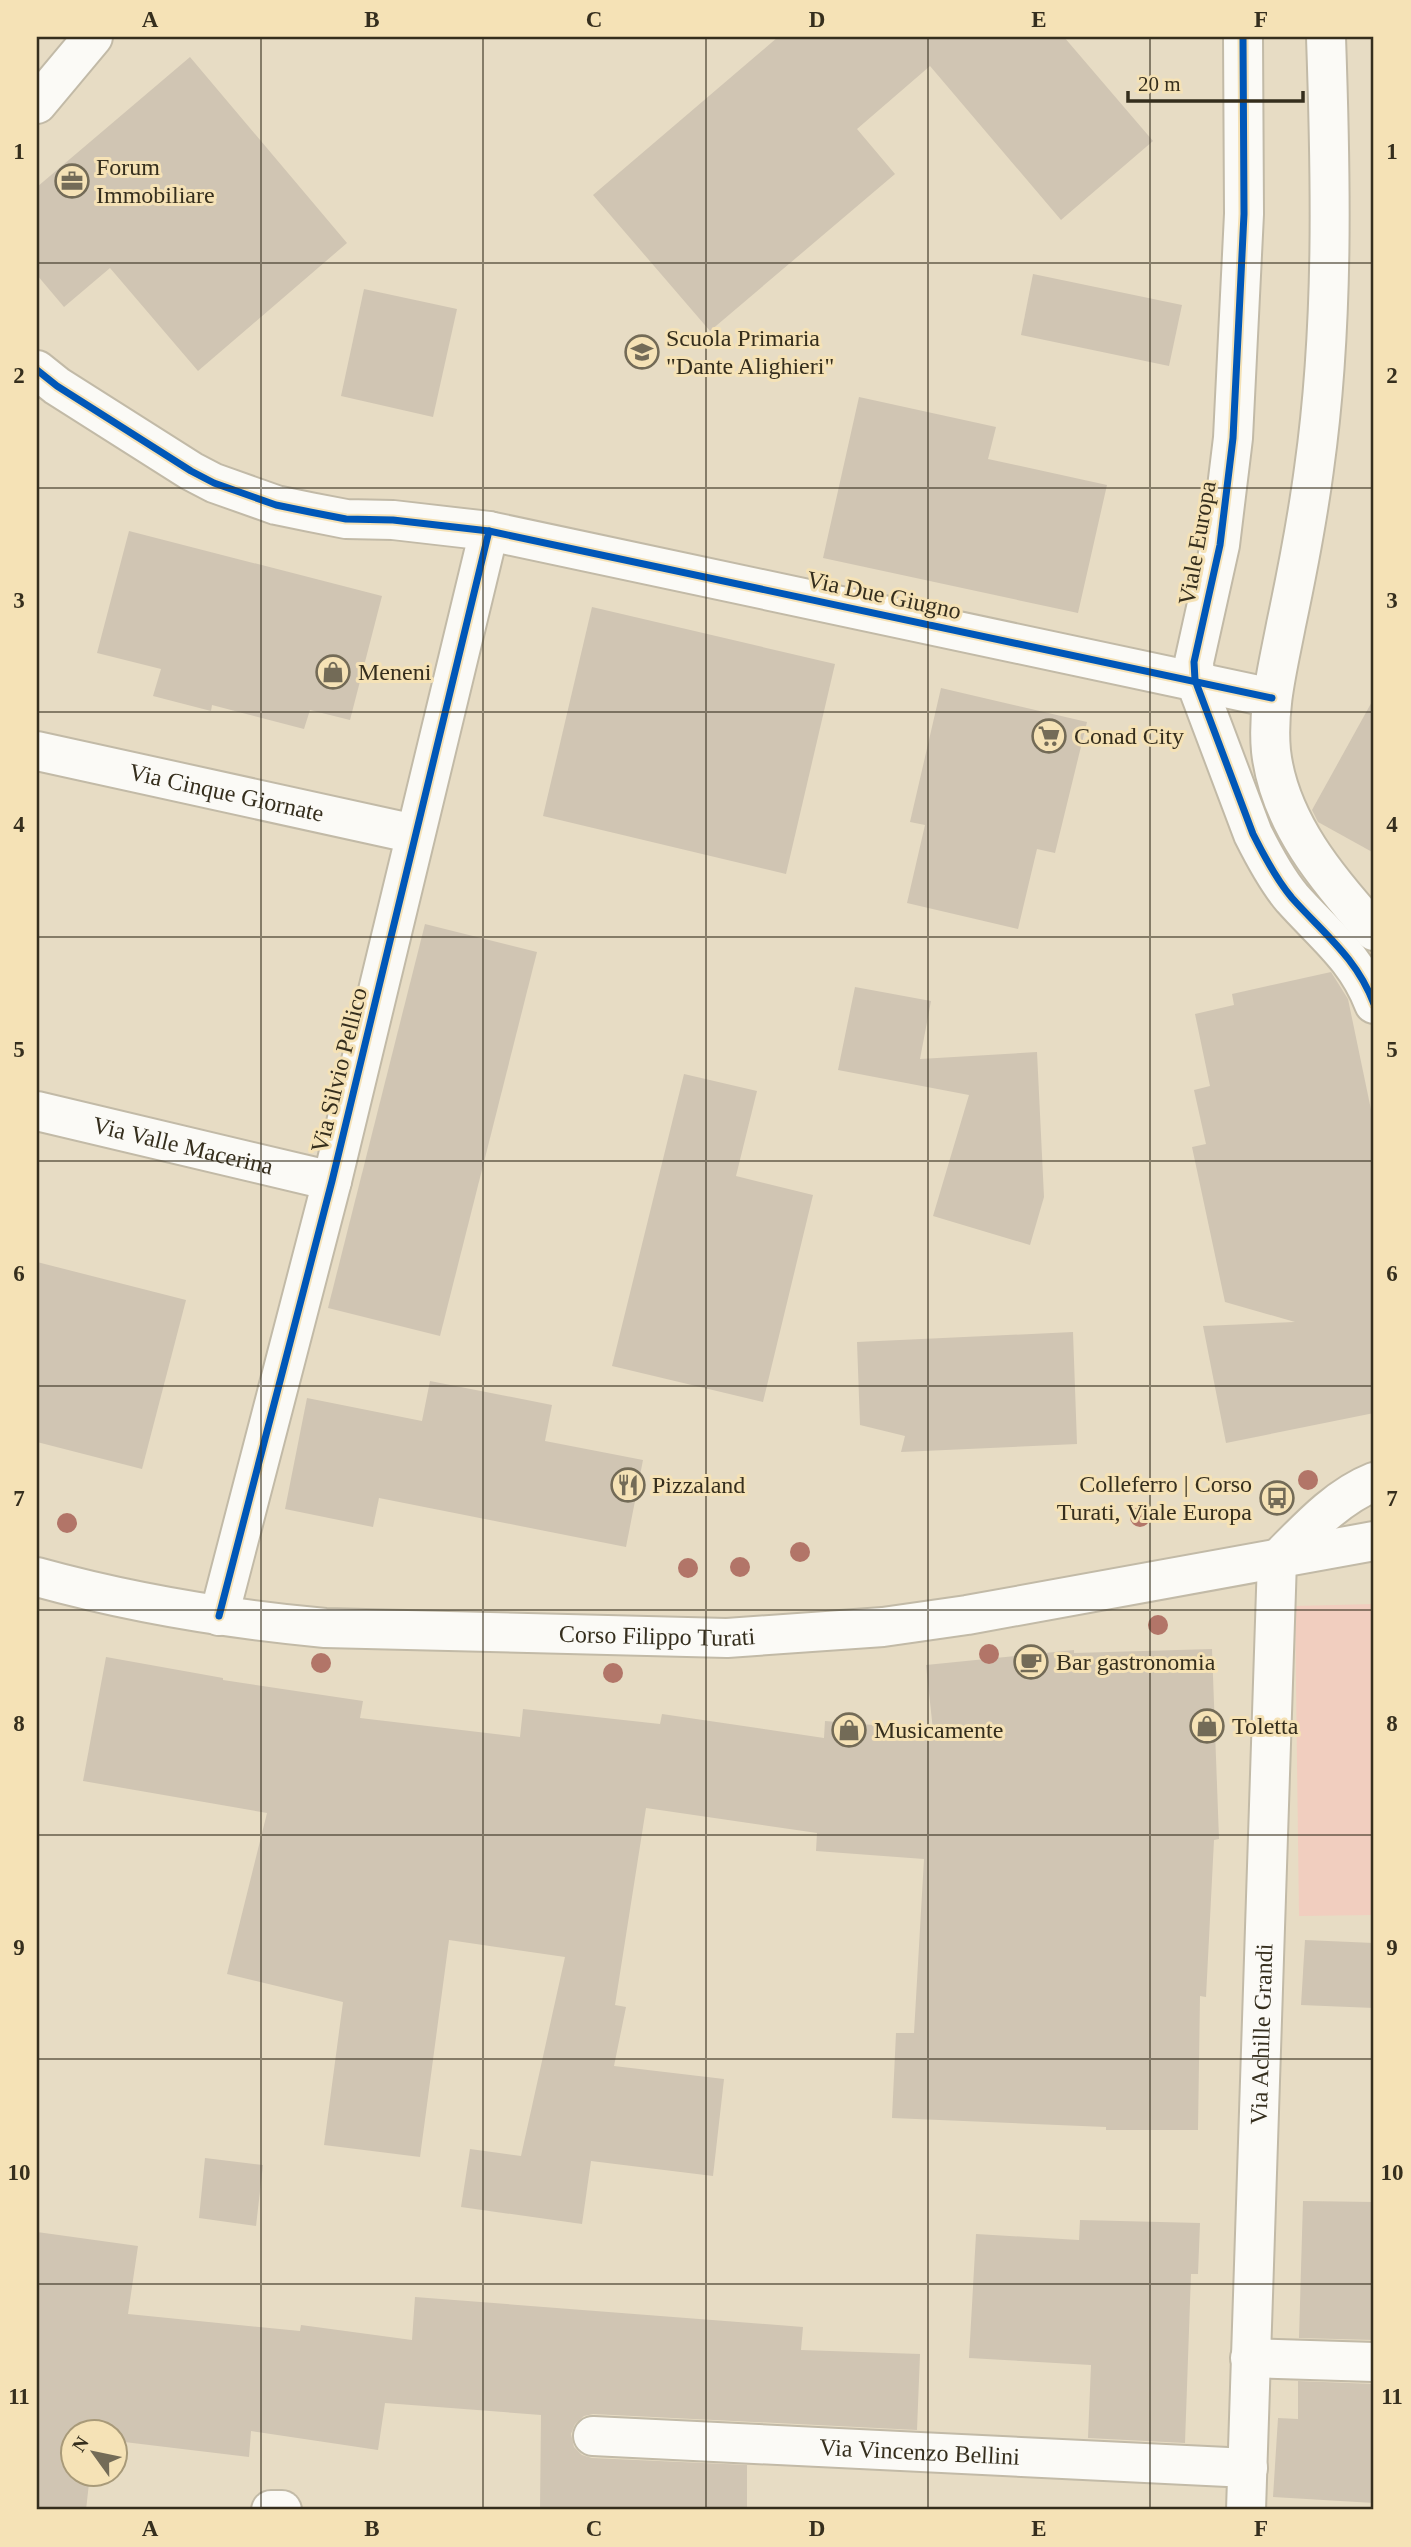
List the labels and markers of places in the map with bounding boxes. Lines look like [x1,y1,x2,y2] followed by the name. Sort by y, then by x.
[96,154,215,208] place label: Forum Immobiliare
[53,162,91,200] office icon: Forum Immobiliare
[666,325,834,379] place label: Scuola Primaria "Dante Alighieri"
[623,333,661,371] school or university icon: Scuola Primaria "Dante Alighieri"
[314,653,352,691] shop icon: Meneni
[358,659,432,685] place label: Meneni
[1030,717,1068,755] supermarket icon: Conad City
[1074,723,1184,749] place label: Conad City
[609,1466,647,1504] restaurant icon: Pizzaland
[1057,1471,1252,1525] place label: Colleferro | Corso Turati, Viale Europa
[652,1472,745,1498] place label: Pizzaland
[1258,1479,1296,1517] bus stop icon: Colleferro | Corso Turati, Viale Europa
[1012,1643,1050,1681] cafe icon: Bar gastronomia
[1056,1649,1216,1675] place label: Bar gastronomia
[1188,1707,1226,1745] shop icon: Toletta
[830,1711,868,1749] shop icon: Musicamente
[1232,1713,1299,1739] place label: Toletta
[874,1717,1003,1743] place label: Musicamente

